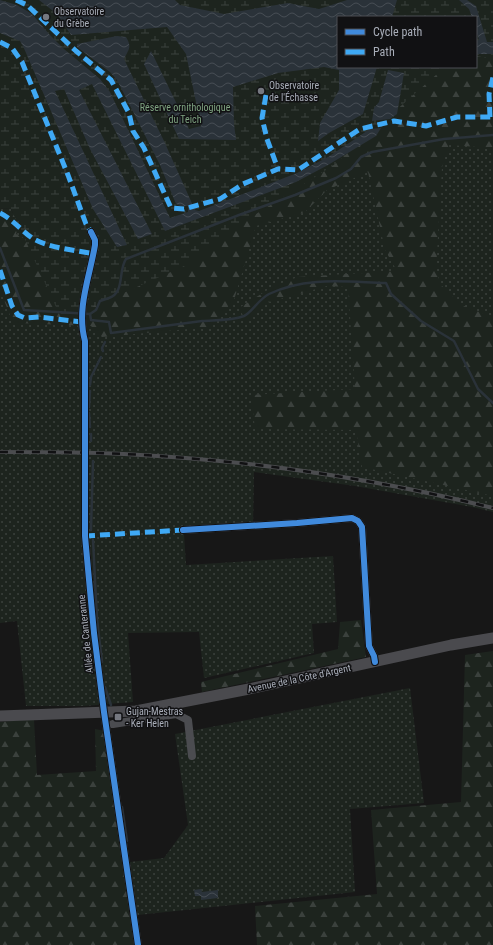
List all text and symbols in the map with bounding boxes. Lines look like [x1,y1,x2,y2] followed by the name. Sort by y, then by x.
[54,6,104,29] place label: Observatoire du Grèbe
[41,12,51,22] marker: Observatoire du Grèbe
[337,16,477,68] legend
[373,25,423,39] text: Cycle path
[373,45,395,59] text: Path
[269,80,319,103] place label: Observatoire de l'Échasse
[256,86,266,96] marker: Observatoire de l'Échasse
[140,102,231,125] park label: Réserve ornithologique du Teich
[76,594,95,674] street label: Allée de Canteranne
[246,662,352,695] street label: Avenue de la Côte d'Argent
[126,706,184,729] place label: Gujan-Mestras - Ker Helen
[113,712,123,722] marker: Gujan-Mestras - Ker Helen

